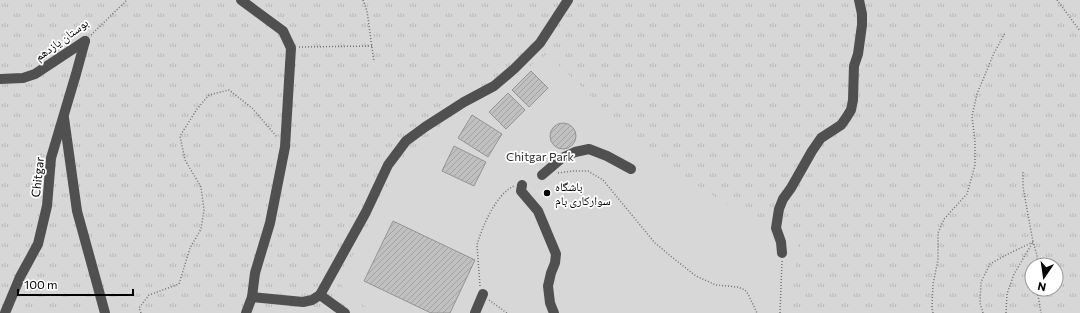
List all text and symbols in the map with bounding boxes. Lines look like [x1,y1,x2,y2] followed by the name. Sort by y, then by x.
[32,15,92,65] street label: بوستان یازدهم
[506,149,574,163] park label: Chitgar Park
[28,156,46,198] street label: Chitgar
[555,179,611,209] place label: باشگاه سوارکاری بام
[542,188,552,198] marker: باشگاه سوارکاری بام
[1024,257,1064,297] north arrow
[18,271,133,297] scale bar
[24,277,58,291] text: 100 m
[1036,280,1047,294] text: N

